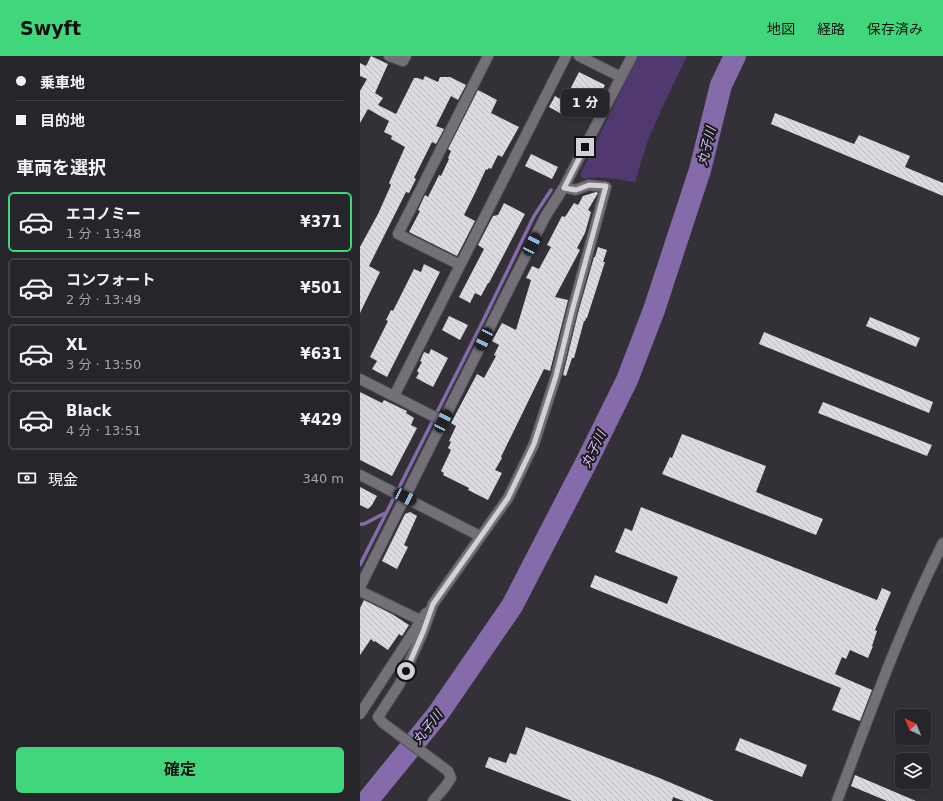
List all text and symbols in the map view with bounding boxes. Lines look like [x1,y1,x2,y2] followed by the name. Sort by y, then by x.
[20,17,81,39] text: Swyft
[767,21,795,37] text: 地図
[817,21,845,37] text: 経路
[867,21,923,37] text: 保存済み
[40,74,85,92] text: 乗車地
[561,89,609,117] callout: 1 分
[572,95,598,110] text: 1 分
[40,112,85,130] text: 目的地
[694,123,719,167] water label: 丸子川
[576,138,594,156] route end
[16,157,106,178] text: 車両を選択
[18,204,54,240] icon: car
[66,205,141,223] text: エコノミー
[300,213,342,231] text: ¥371
[66,226,141,241] text: 1 分 · 13:48
[521,231,543,257] car
[18,270,54,306] icon: car
[66,271,156,289] text: コンフォート
[300,279,342,297] text: ¥501
[66,292,141,307] text: 2 分 · 13:49
[473,326,495,352] car
[18,336,54,372] icon: car
[66,336,87,354] text: XL
[300,345,342,363] text: ¥631
[66,357,141,372] text: 3 分 · 13:50
[18,402,54,438] icon: car
[66,402,112,420] text: Black
[432,408,454,434] car
[300,411,342,429] text: ¥429
[66,423,141,438] text: 4 分 · 13:51
[578,427,610,470] water label: 丸子川
[16,467,38,489] icon: cash
[48,471,78,489] text: 現金
[302,471,344,486] text: 340 m
[392,486,418,508] car
[397,662,415,680] route start
[409,706,447,747] water label: 丸子川
[895,709,931,745] north arrow
[895,709,931,789] map controls
[16,747,344,793] button: 確定
[895,753,931,789] button: layers

